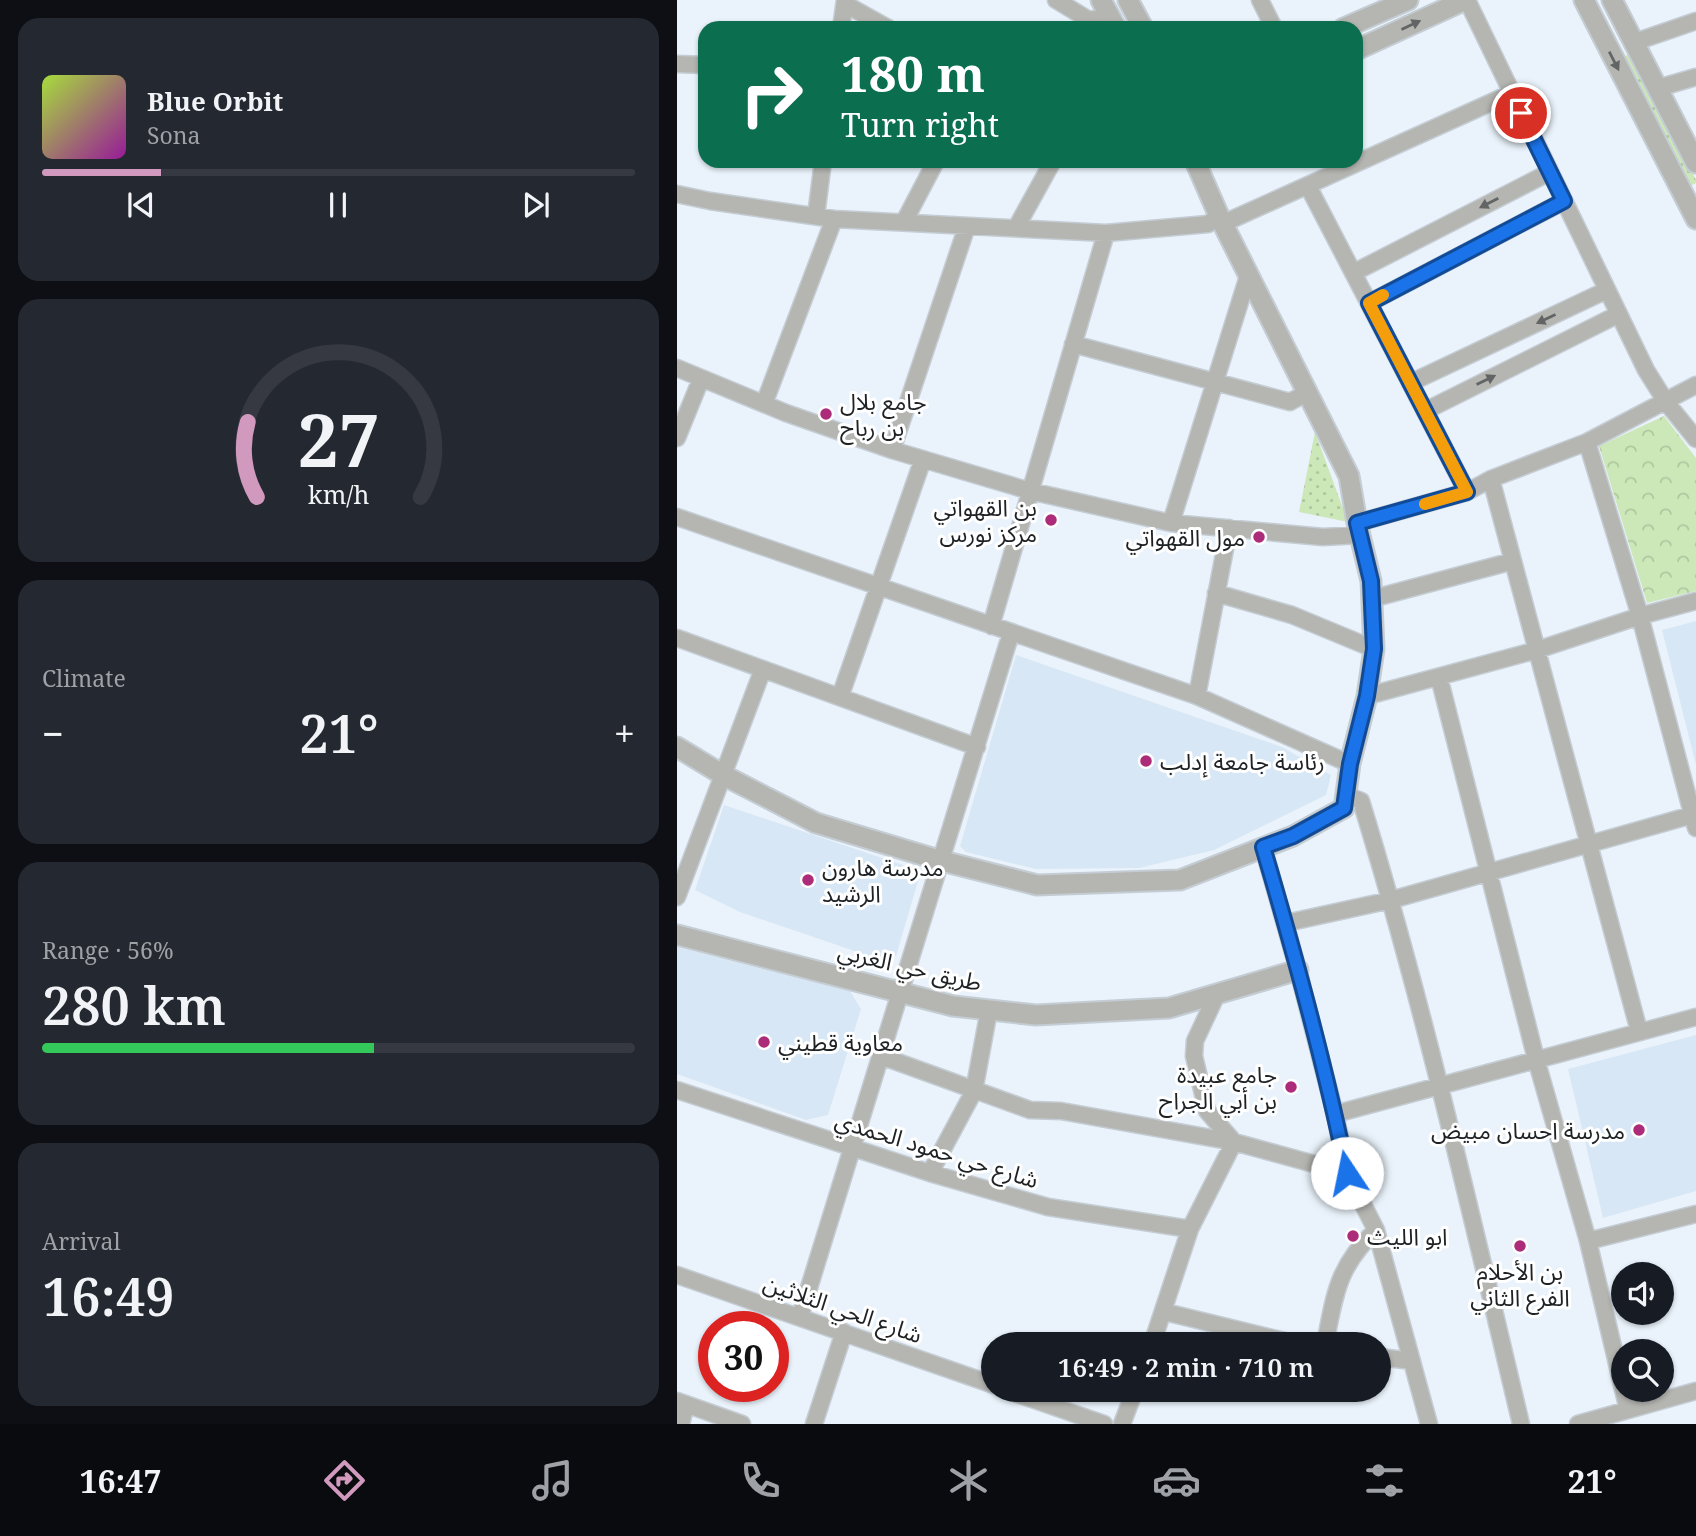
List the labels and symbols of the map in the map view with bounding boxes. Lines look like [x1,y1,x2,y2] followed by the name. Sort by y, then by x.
[1400,19,1421,30] one-way arrow
[1609,51,1620,71] one-way arrow
[1491,83,1551,143] pin
[1479,197,1499,209] one-way arrow
[1535,314,1556,325] one-way arrow
[1476,375,1496,386] one-way arrow
[840,385,926,445] place label: جامع بلال بن رباح
[818,406,834,422] marker: جامع بلال بن رباح
[933,491,1037,549] place label: بن القهواتي مركز نورس
[1043,512,1059,528] marker: بن القهواتي مركز نورس
[1125,521,1245,555] place label: مول القهواتي
[1251,529,1267,545] marker: مول القهواتي
[1160,745,1325,778] place label: رئاسة جامعة إدلب
[1138,753,1154,769] marker: رئاسة جامعة إدلب
[822,851,944,909] place label: مدرسة هارون الرشيد
[800,872,816,888] marker: مدرسة هارون الرشيد
[834,934,985,1000] street label: طريق حي الغربي
[778,1026,903,1060] place label: معاوية قطيني
[756,1034,772,1050] marker: معاوية قطيني
[1159,1058,1277,1118] place label: جامع عبيدة بن أبي الجراح
[1283,1079,1299,1095] marker: جامع عبيدة بن أبي الجراح
[831,1103,1043,1197] street label: شارع حي حمود الحمدي
[1431,1114,1625,1146] place label: مدرسة احسان مبيض
[1631,1122,1647,1138] marker: مدرسة احسان مبيض
[1310,1136,1384,1210] position arrow
[1367,1220,1448,1252] place label: ابو الليث
[1345,1228,1361,1244] marker: ابو الليث
[1512,1238,1528,1254] marker: بن الأحلام الفرع الثاني
[1470,1255,1570,1315] place label: بن الأحلام الفرع الثاني
[759,1266,927,1352] street label: شارع الحي الثلاثين
[698,1311,789,1402] speed limit sign: 30

